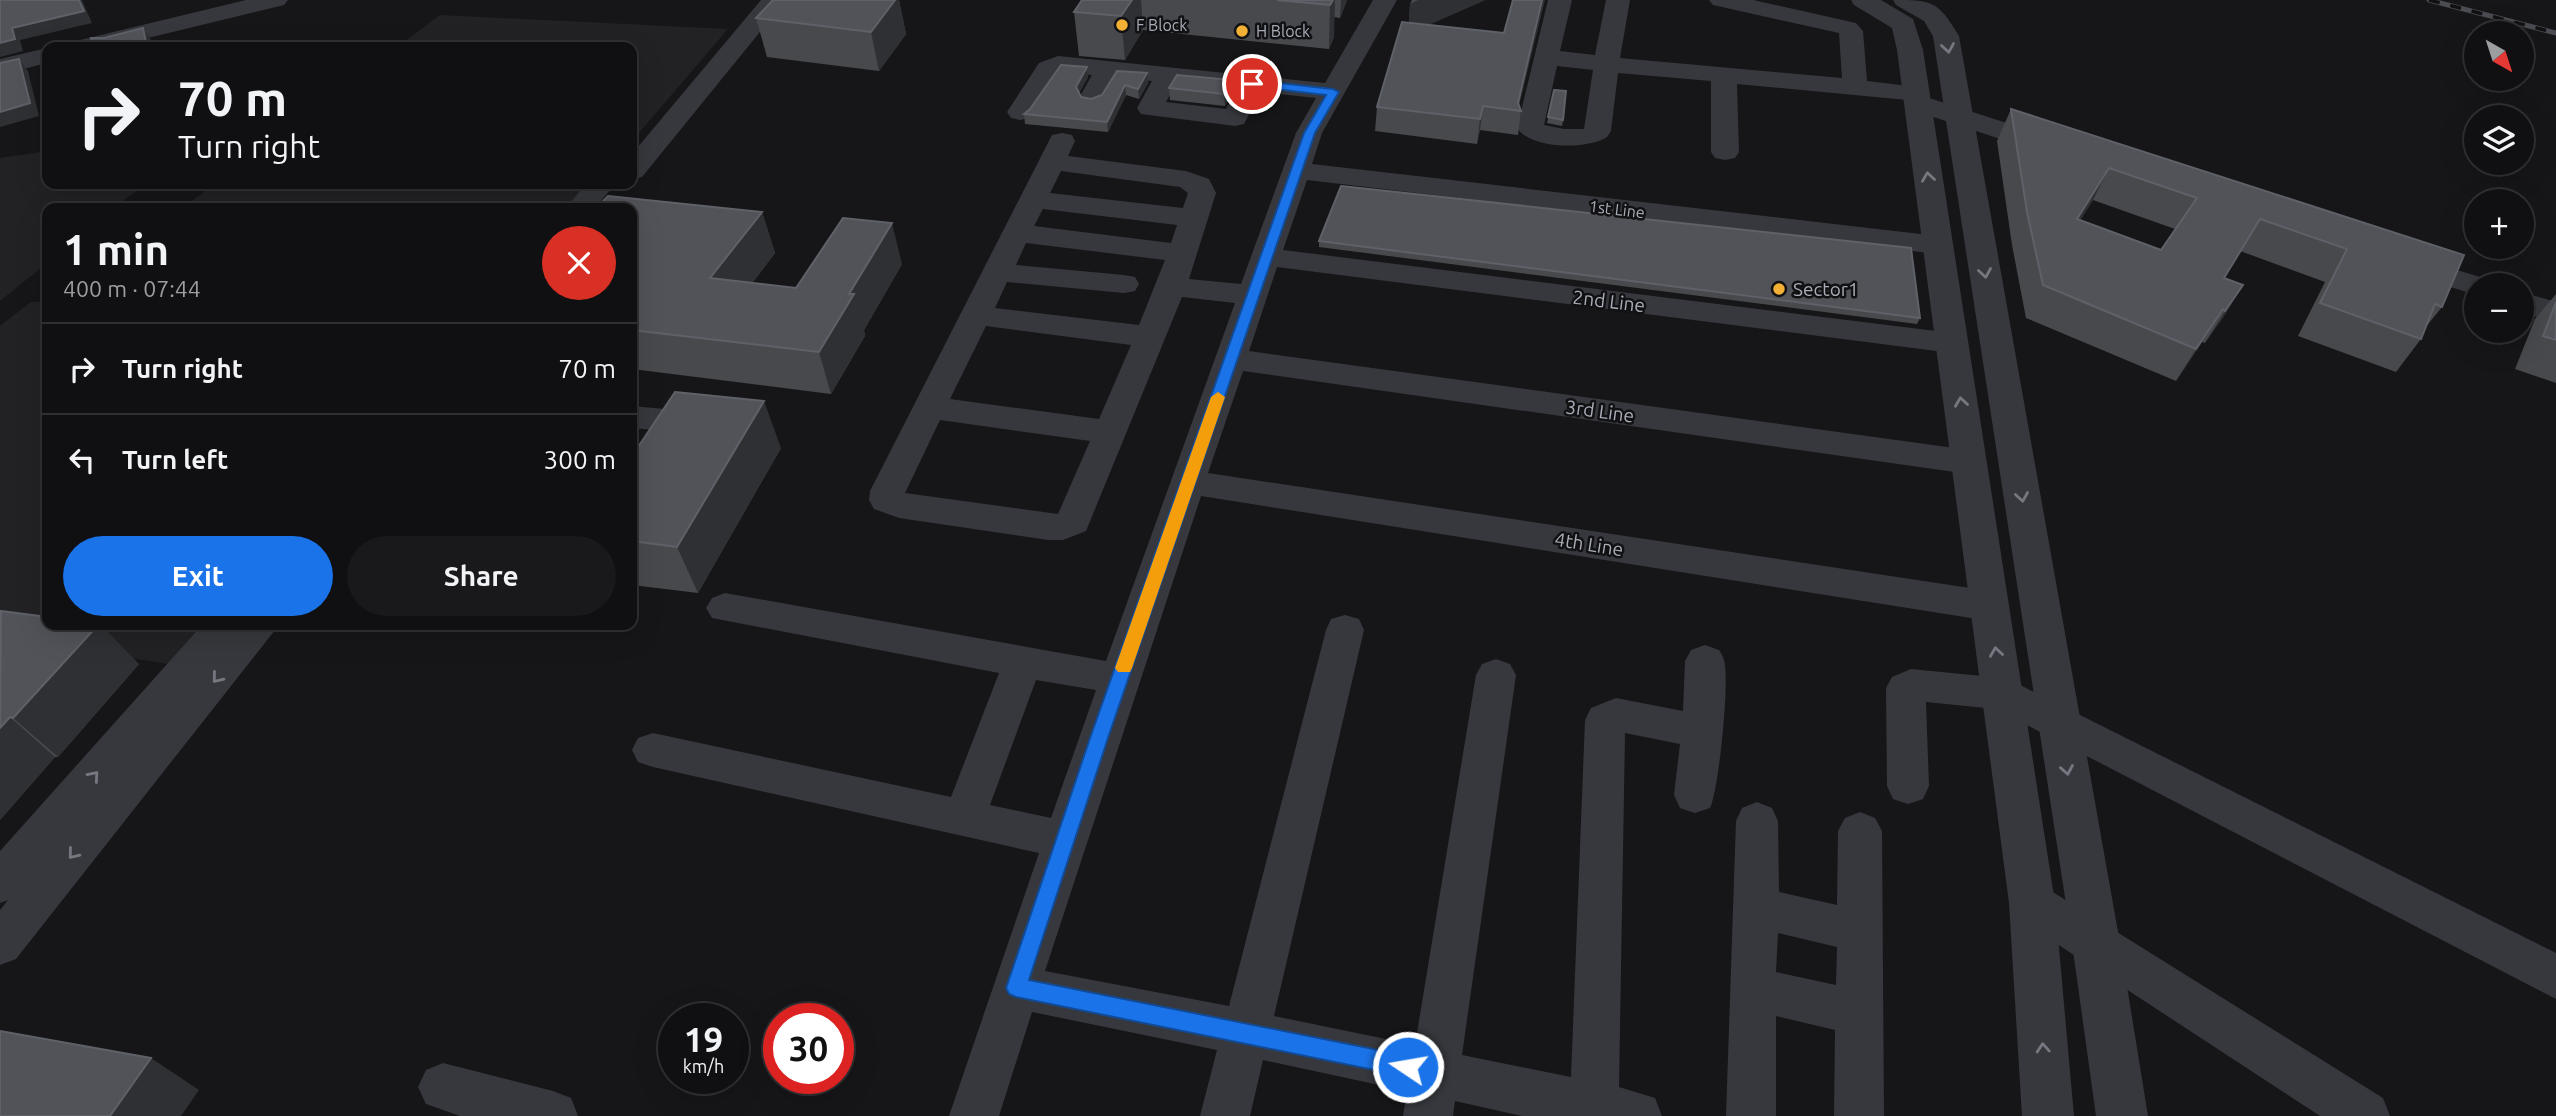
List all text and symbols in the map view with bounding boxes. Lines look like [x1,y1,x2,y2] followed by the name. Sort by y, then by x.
[1136,16,1187,34] place label: F Block
[1114,17,1130,33] marker: F Block
[2464,21,2534,91] north arrow
[2464,21,2534,343] map controls
[1256,22,1310,40] place label: H Block
[1234,23,1250,39] marker: H Block
[1940,42,1955,54] one-way arrow
[1222,54,1282,114] pin
[1233,65,1271,103] icon: arrive
[63,70,154,161] icon: right
[178,70,287,125] text: 70 m
[2464,105,2534,175] button: layers
[178,128,320,164] text: Turn right
[1921,171,1936,183] one-way arrow
[2464,189,2534,259] button: +
[1588,197,1646,221] street label: 1st Line
[63,226,169,273] text: 1 min
[542,226,616,300] button: close
[1977,267,1992,278] one-way arrow
[2464,273,2534,343] button: −
[63,276,201,301] text: 400 m · 07:44
[1793,278,1859,300] place label: Sector1
[1771,281,1787,297] marker: Sector1
[1572,286,1646,316] street label: 2nd Line
[63,350,101,388] icon: right
[122,354,243,383] text: Turn right
[558,354,616,383] text: 70 m
[1564,395,1636,427] street label: 3rd Line
[1953,397,1968,408] one-way arrow
[63,441,101,479] icon: left
[122,445,228,474] text: Turn left
[544,445,616,474] text: 300 m
[2014,491,2029,503] one-way arrow
[1553,528,1625,560] street label: 4th Line
[63,536,333,616] button: Exit
[347,536,616,616] button: Share
[1989,646,2004,658] one-way arrow
[213,670,226,682] one-way arrow
[2059,764,2074,776] one-way arrow
[85,771,98,784] one-way arrow
[69,846,82,858] one-way arrow
[763,1003,854,1094] speed limit sign: 30
[684,1019,723,1059] text: 19
[1371,1030,1445,1104] position arrow
[2036,1042,2051,1053] one-way arrow
[683,1056,724,1076] text: km/h

